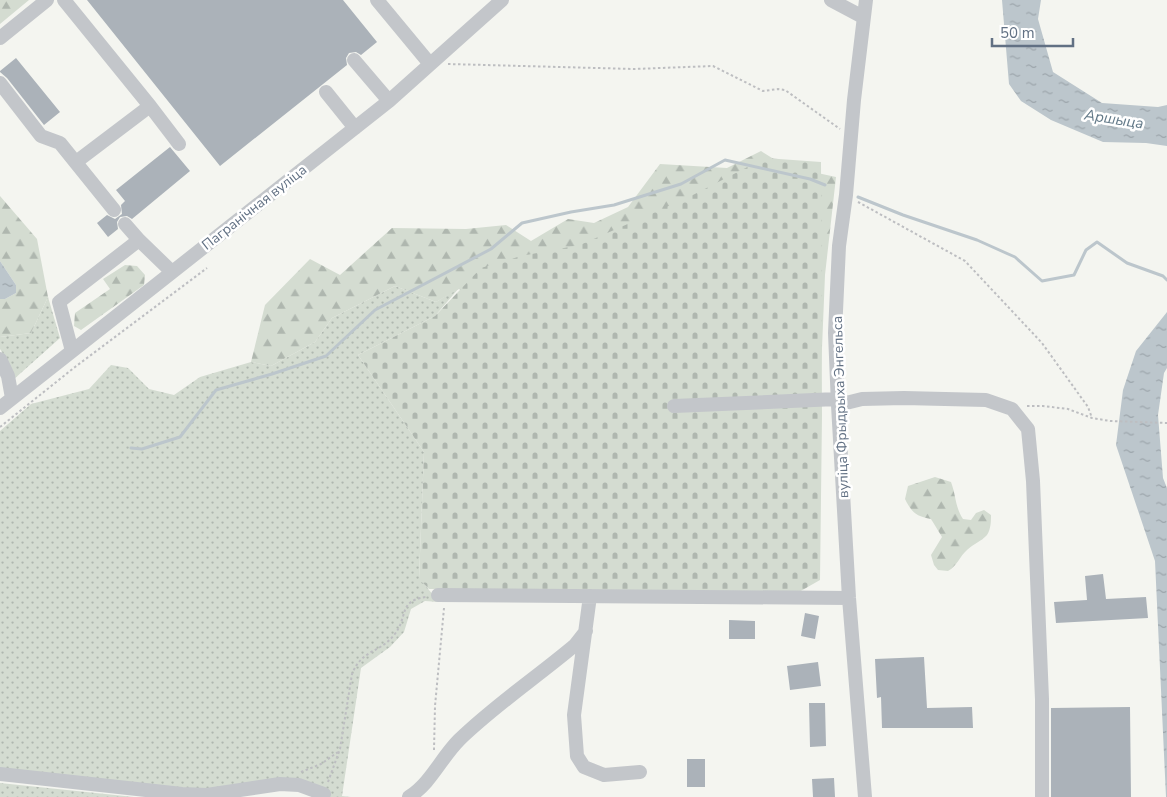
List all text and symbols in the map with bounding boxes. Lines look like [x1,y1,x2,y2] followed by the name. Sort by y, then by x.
[992,15,1073,47] scale bar
[1000,23,1035,43] text: 50 m
[1082,104,1145,134] water label: Аршыца
[198,160,311,254] street label: Пагранічная вуліца
[828,316,853,498] street label: вуліца Фрыдрыха Энгельса

